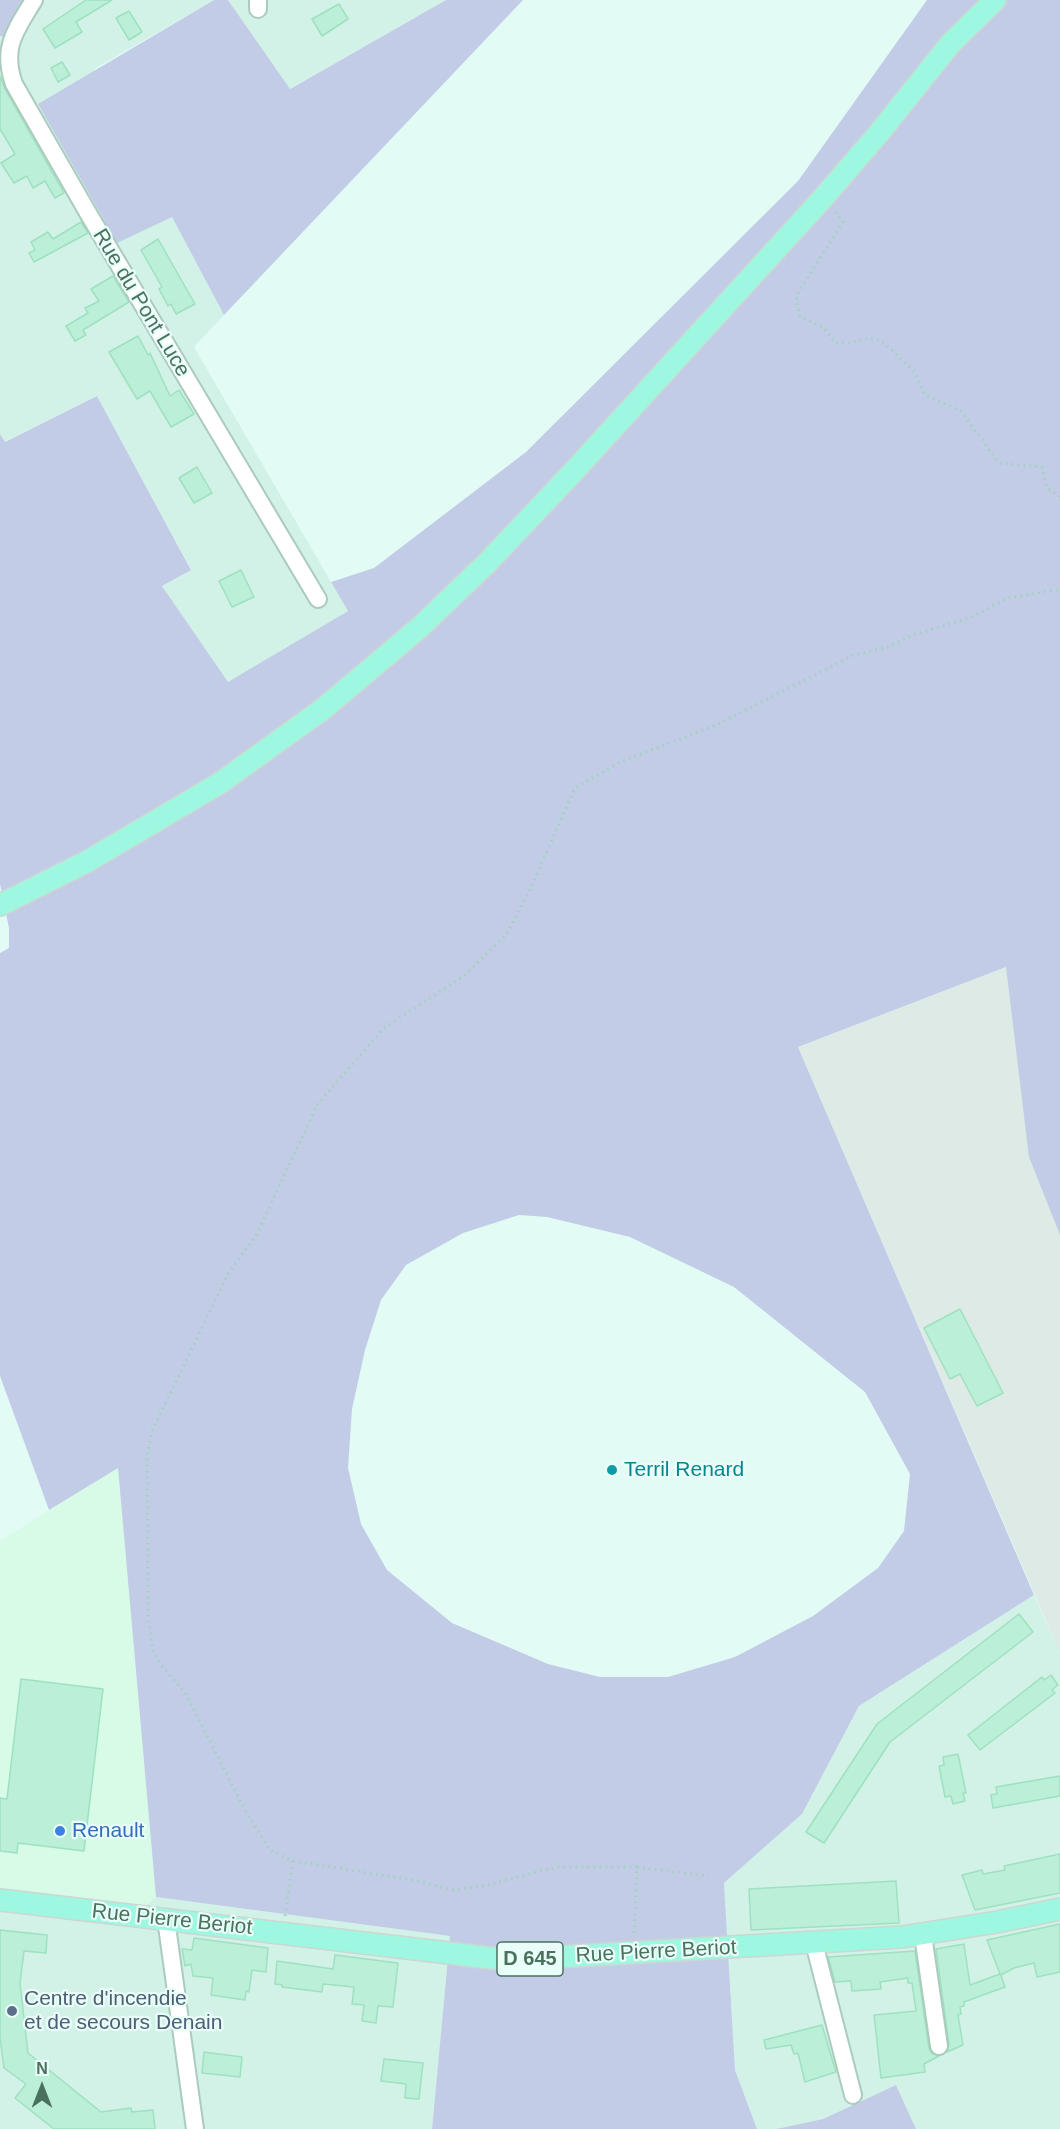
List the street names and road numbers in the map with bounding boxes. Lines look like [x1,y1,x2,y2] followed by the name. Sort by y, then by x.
[87,224,195,382] street label: Rue du Pont Luce
[91,1899,253,1941] street label: Rue Pierre Beriot
[575,1935,737,1969] street label: Rue Pierre Beriot
[497,1942,563,1976] road number: D 645

